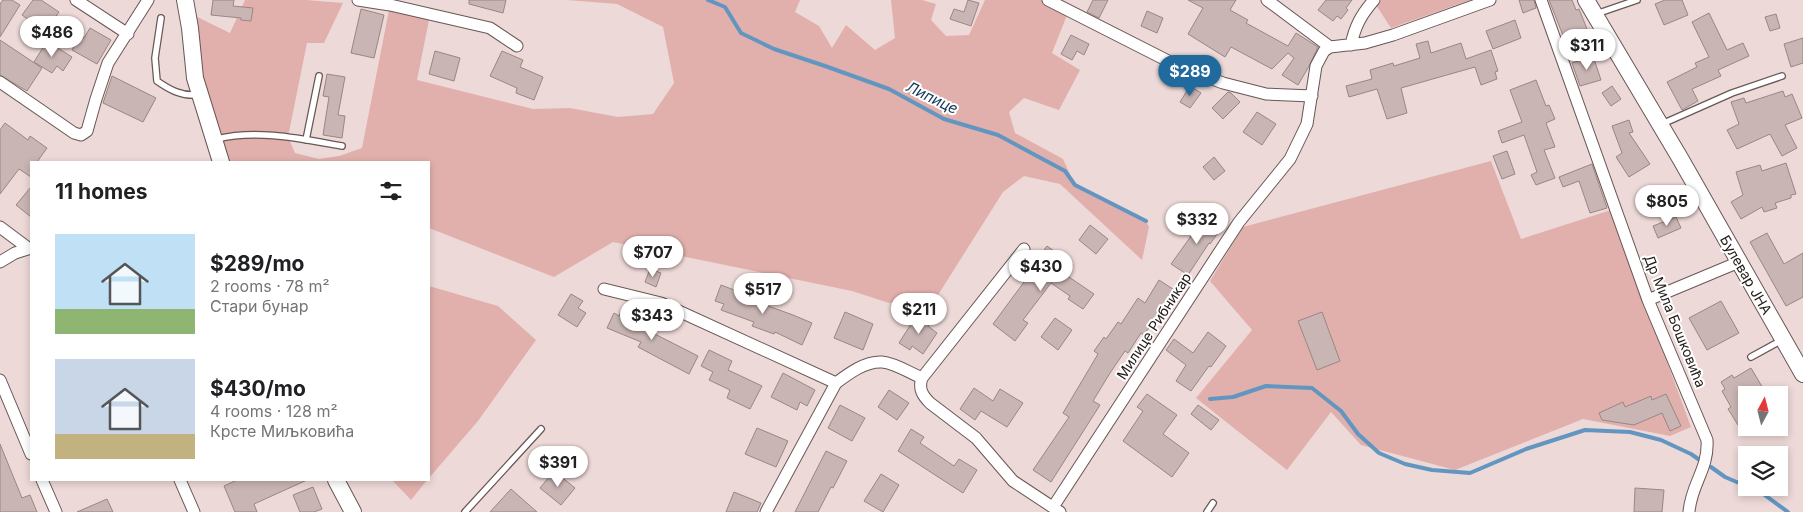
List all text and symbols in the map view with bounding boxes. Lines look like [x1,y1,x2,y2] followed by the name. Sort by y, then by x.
[22,15,82,58] pin: $486
[31,22,73,42] text: $486
[1557,28,1617,71] pin: $311
[1570,35,1604,55] text: $311
[1160,54,1220,97] pin: $289
[1169,61,1211,81] text: $289
[903,77,961,118] water label: Липице
[377,177,405,205] icon: filters
[55,179,147,204] text: 11 homes
[1637,184,1697,227] pin: $805
[1646,191,1688,211] text: $805
[1167,202,1227,245] pin: $332
[1176,209,1218,229] text: $332
[1717,232,1776,318] street label: Булевар ЈНА
[623,236,683,278] pin: $707
[633,242,673,262] text: $707
[1011,250,1071,292] pin: $430
[210,251,304,276] text: $289/mo
[1641,252,1710,390] street label: Др Мила Бошковића
[95,254,155,314] icon: home
[1020,256,1062,276] text: $430
[1113,269,1194,382] street label: Милице Рибникар
[733,272,793,315] pin: $517
[210,276,330,296] text: 2 rooms · 78 m²
[745,279,781,299] text: $517
[889,292,949,335] pin: $211
[210,296,309,316] text: Стари бунар
[622,298,682,341] pin: $343
[902,299,936,319] text: $211
[631,305,673,325] text: $343
[210,376,306,401] text: $430/mo
[95,379,155,439] icon: home
[1738,386,1788,436] north arrow
[1738,386,1788,496] map controls
[210,401,338,421] text: 4 rooms · 128 m²
[210,421,354,441] text: Крсте Миљковића
[528,446,588,488] pin: $391
[1738,446,1788,496] button: layers
[539,452,577,472] text: $391

